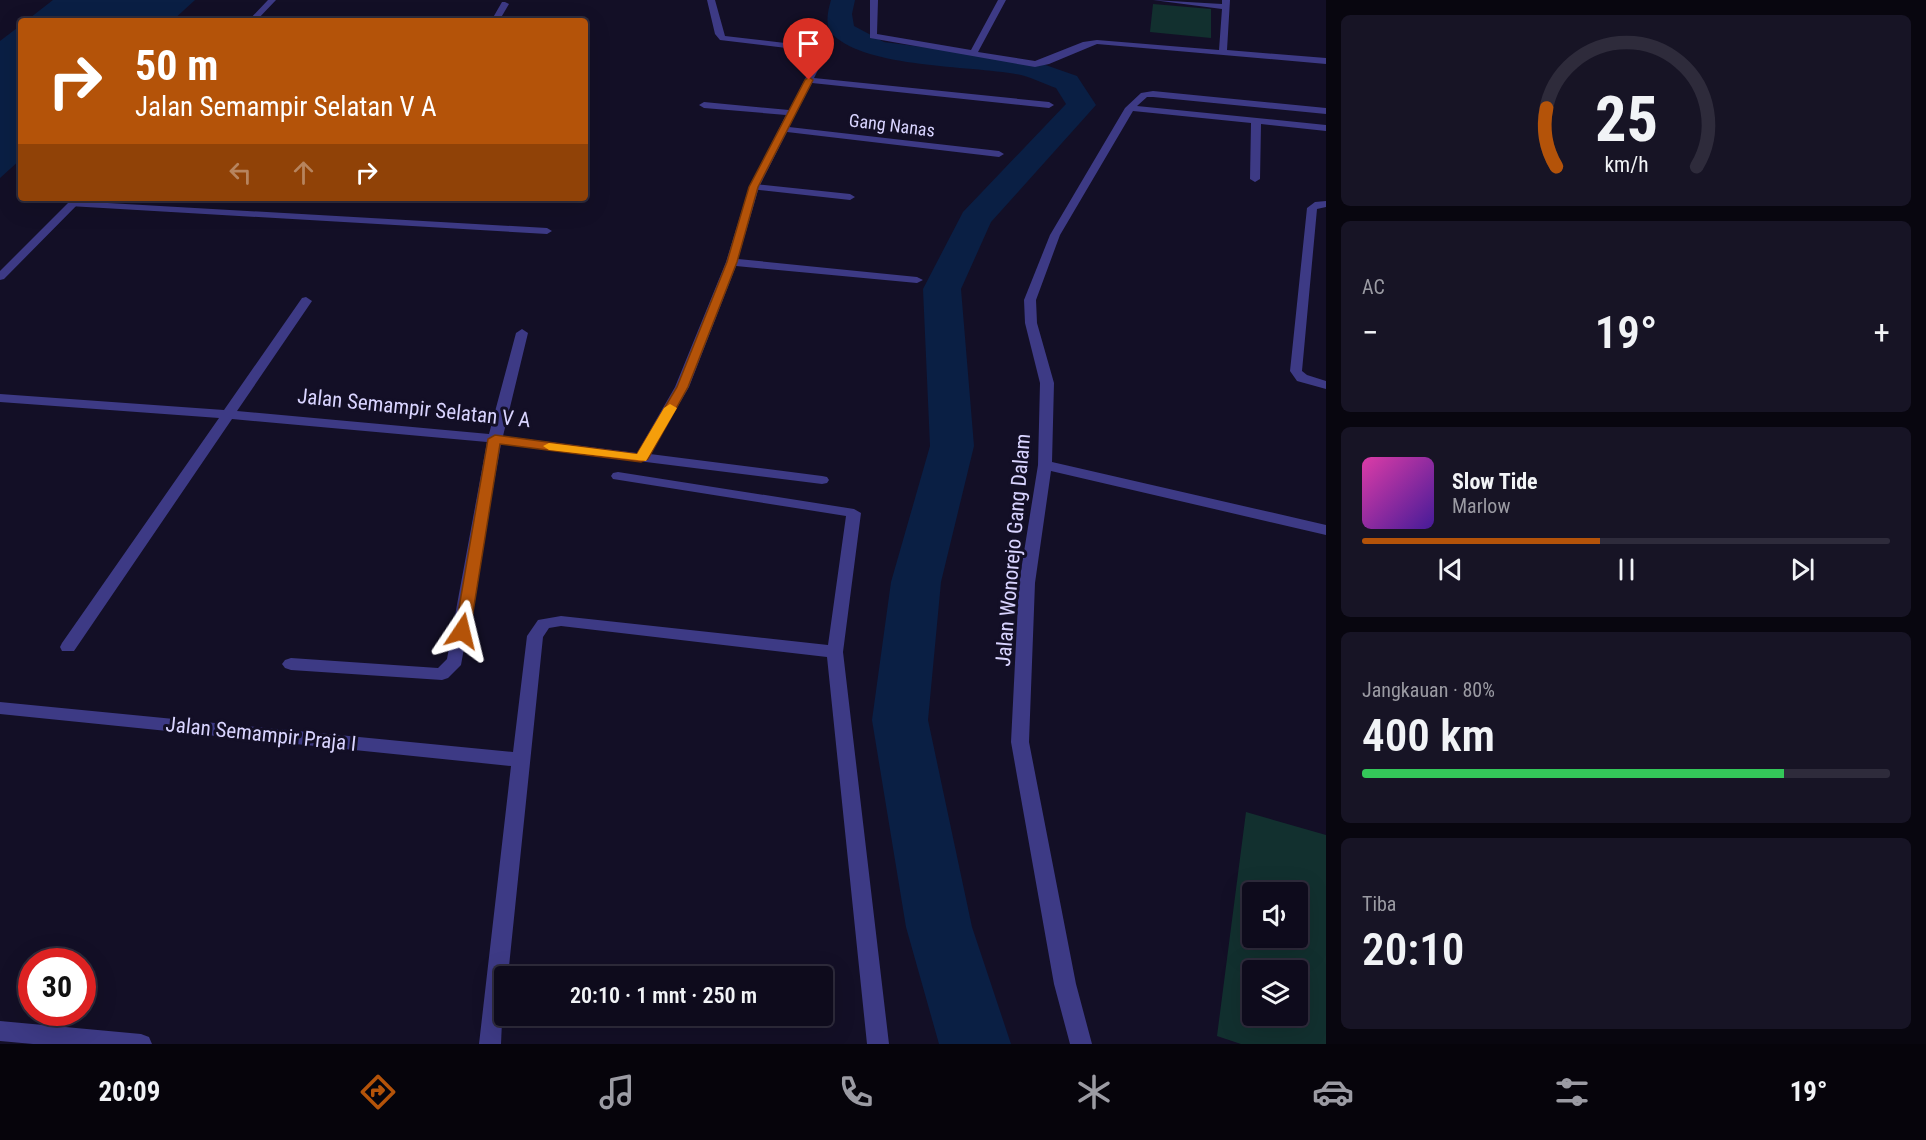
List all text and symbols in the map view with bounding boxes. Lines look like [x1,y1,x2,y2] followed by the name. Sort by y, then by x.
[783,18,834,80] pin
[792,27,825,60] icon: arrive
[135,41,218,90] text: 50 m
[36,42,114,120] icon: right
[1594,84,1658,157] text: 25
[135,91,436,123] text: Jalan Semampir Selatan V A
[848,109,936,141] street label: Gang Nanas
[1604,153,1648,178] text: km/h
[224,156,257,189] icon: left
[287,156,320,189] icon: ahead
[350,156,383,189] icon: right
[1362,275,1385,299] text: AC
[1595,306,1657,359] text: 19°
[1362,313,1379,352] text: −
[1874,313,1890,352] text: +
[296,384,532,432] street label: Jalan Semampir Selatan V A
[991,433,1035,667] street label: Jalan Wonorejo Gang Dalam
[1452,469,1538,494] text: Slow Tide
[1452,494,1510,518] text: Marlow
[1434,553,1467,586] icon: previous
[1610,553,1643,586] icon: pause
[1786,553,1819,586] icon: next
[430,599,494,663] position arrow
[1362,678,1495,702] text: Jangkauan · 80%
[1362,709,1495,762] text: 400 km
[165,712,357,756] street label: Jalan Semampir Praja I
[1242,882,1308,1026] map controls
[1242,882,1308,948] button: sound
[1362,892,1396,916] text: Tiba
[1362,923,1464,976] text: 20:10
[18,948,96,1026] speed limit sign: 30
[1242,960,1308,1026] button: layers
[570,983,757,1008] text: 20:10 · 1 mnt · 250 m
[357,1071,399,1113] icon: directions
[596,1071,638,1113] icon: music
[835,1071,877,1113] icon: phone
[1073,1071,1115,1113] icon: climate
[1312,1071,1354,1113] icon: car
[1551,1071,1593,1113] icon: filters
[98,1076,160,1108] text: 20:09
[1790,1076,1828,1108] text: 19°

